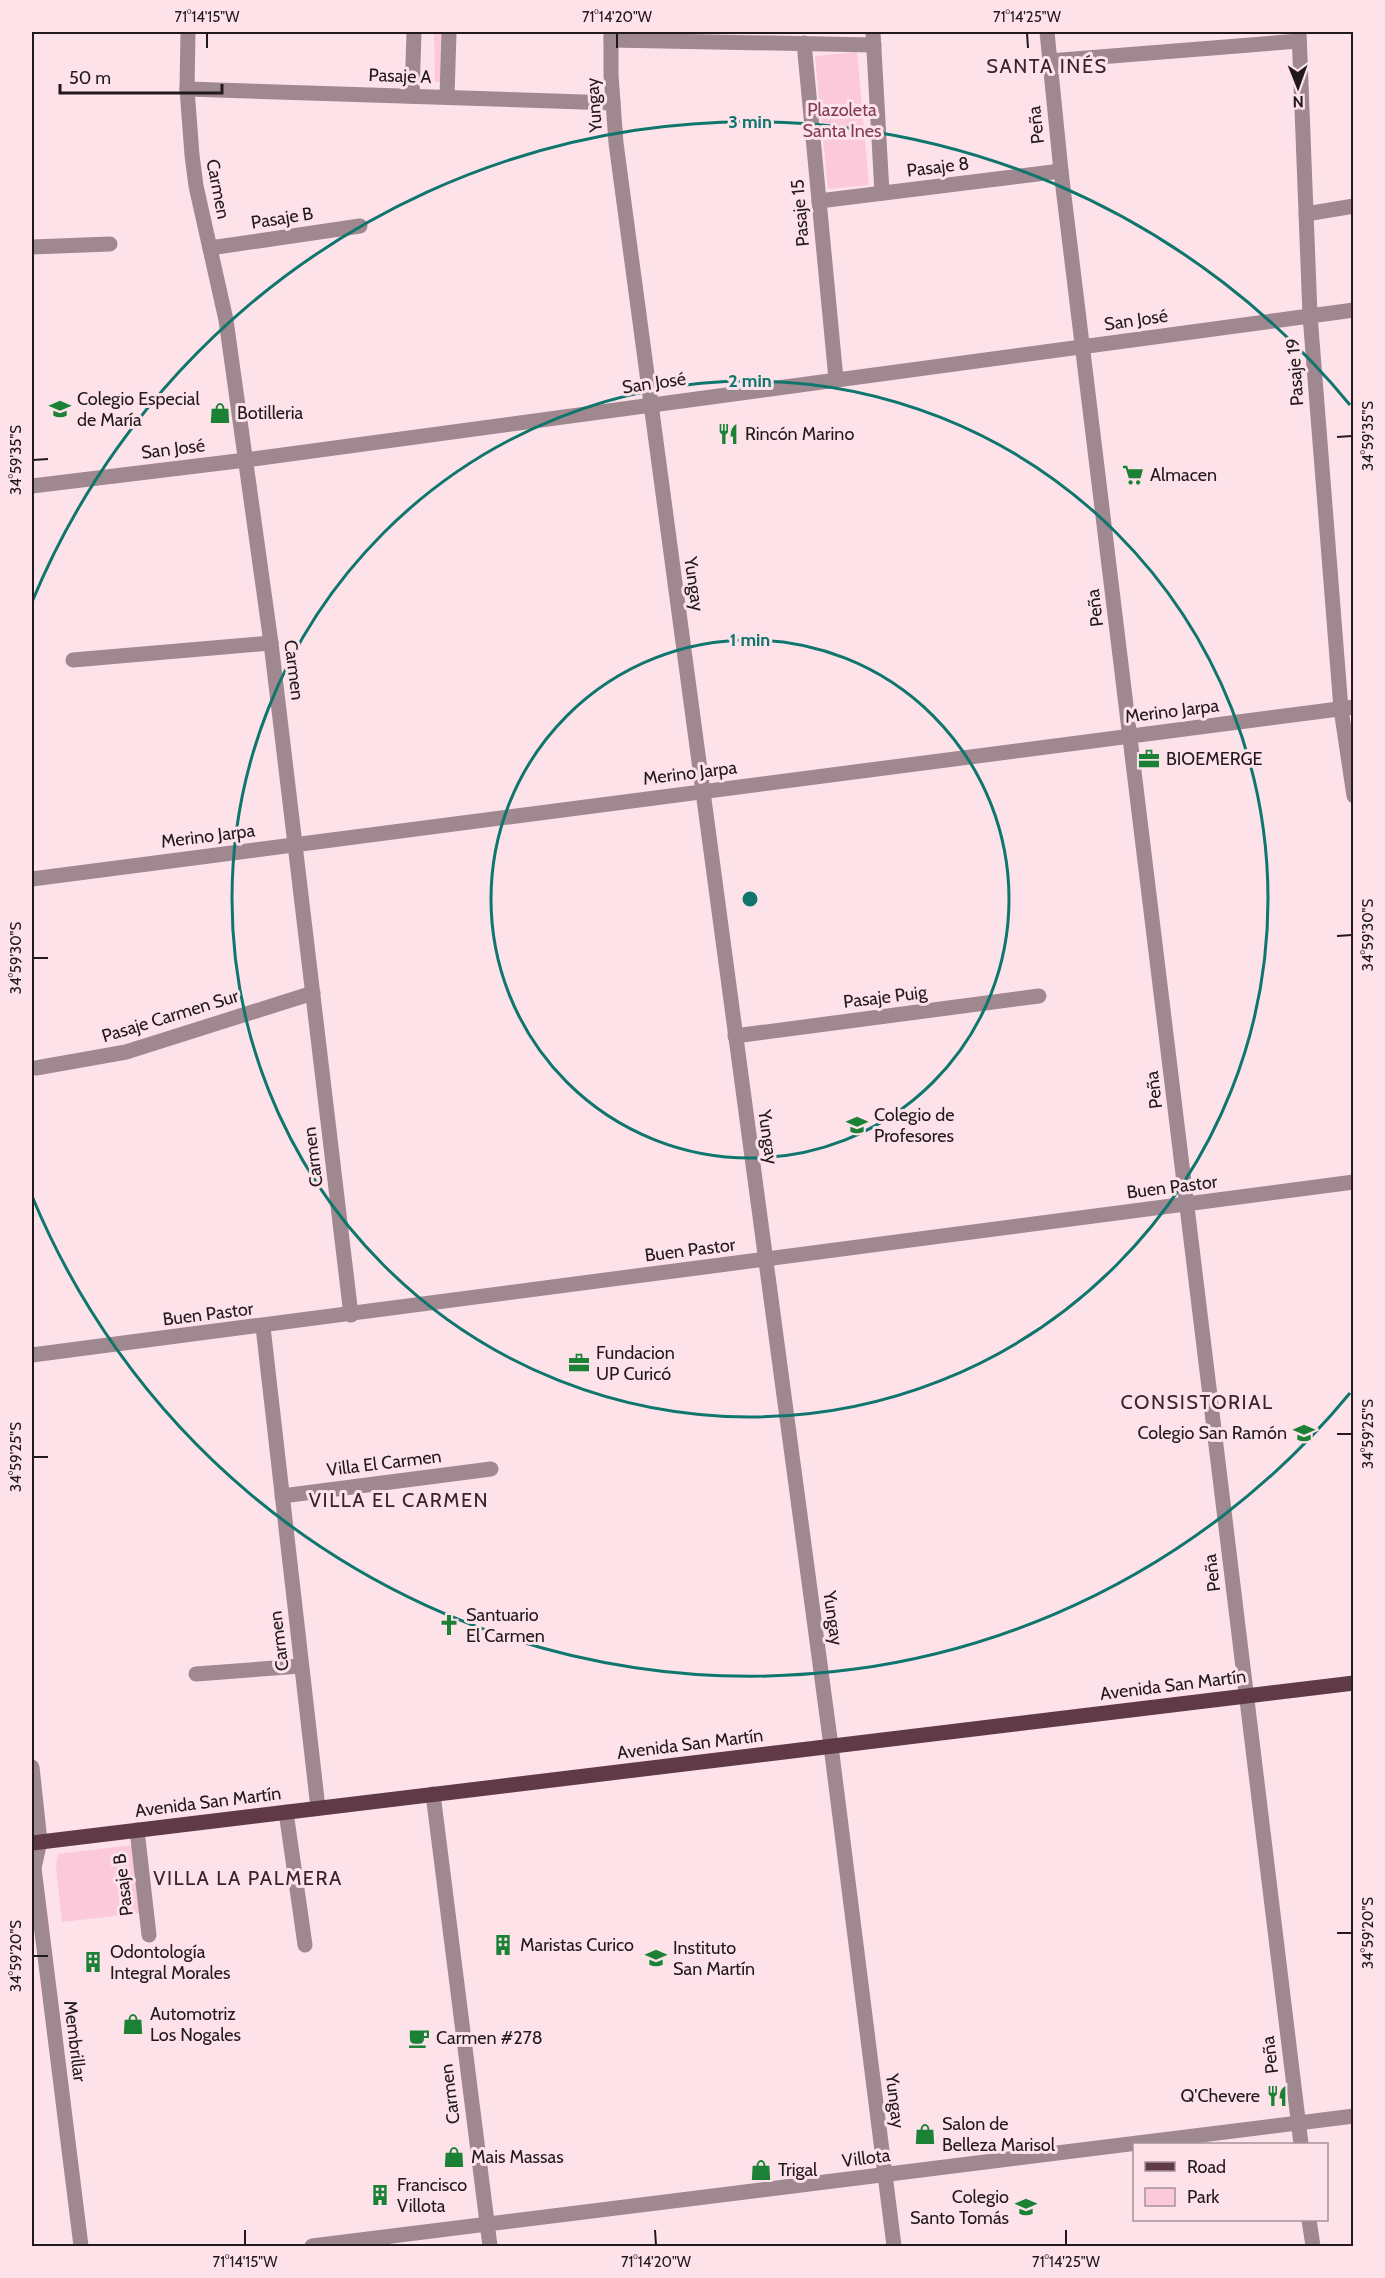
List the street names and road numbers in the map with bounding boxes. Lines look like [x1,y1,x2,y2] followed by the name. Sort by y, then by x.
[368,64,432,88] street label: Pasaje A
[581,77,607,134] street label: Yungay
[1023,105,1049,145] street label: Peña
[906,152,970,182] street label: Pasaje 8
[201,157,235,221] street label: Carmen
[786,178,814,248] street label: Pasaje 15
[249,202,315,234] street label: Pasaje B
[1103,305,1169,335] street label: San José
[1282,337,1308,407] street label: Pasaje 19
[621,368,687,398] street label: San José
[140,434,206,464] street label: San José
[679,554,709,613] street label: Yungay
[1082,587,1108,628] street label: Peña
[279,639,309,701] street label: Carmen
[1124,694,1221,728] street label: Merino Jarpa
[642,756,739,790] street label: Merino Jarpa
[160,819,257,853] street label: Merino Jarpa
[842,981,929,1013] street label: Pasaje Puig
[99,985,241,1047] street label: Pasaje Carmen Sur
[1141,1069,1167,1110] street label: Peña
[753,1107,783,1166] street label: Yungay
[298,1126,328,1188] street label: Carmen
[1125,1170,1219,1203] street label: Buen Pastor
[643,1233,737,1266] street label: Buen Pastor
[161,1297,255,1330] street label: Buen Pastor
[325,1445,443,1481] street label: Villa El Carmen
[1199,1552,1225,1593] street label: Peña
[818,1588,848,1647] street label: Yungay
[264,1610,294,1672] street label: Carmen
[1099,1665,1247,1705] street label: Avenida San Martín
[616,1724,764,1764] street label: Avenida San Martín
[134,1782,282,1822] street label: Avenida San Martín
[108,1852,138,1917] street label: Pasaje B
[59,1999,91,2083] street label: Membrillar
[1257,2034,1283,2075] street label: Peña
[435,2063,465,2125] street label: Carmen
[881,2071,909,2130] street label: Yungay
[841,2144,892,2172] street label: Villota

